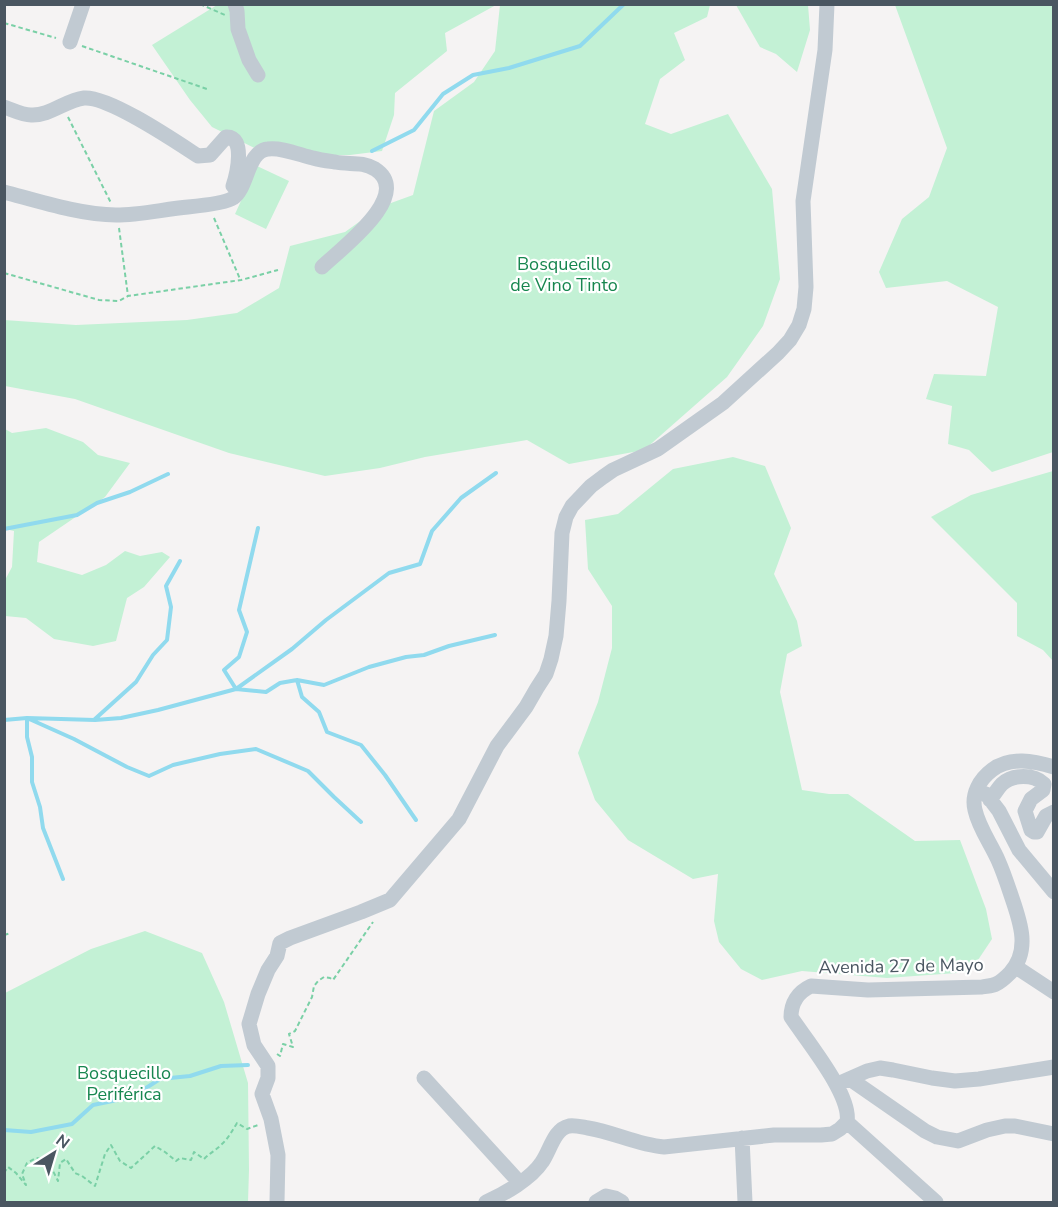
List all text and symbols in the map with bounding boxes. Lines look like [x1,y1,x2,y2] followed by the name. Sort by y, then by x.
[510,252,618,297] park label: Bosquecillo de Vino Tinto
[818,953,984,979] street label: Avenida 27 de Mayo
[77,1061,171,1106] park label: Bosquecillo Periférica
[24,1123,84,1183] north arrow
[51,1129,74,1154] text: N

